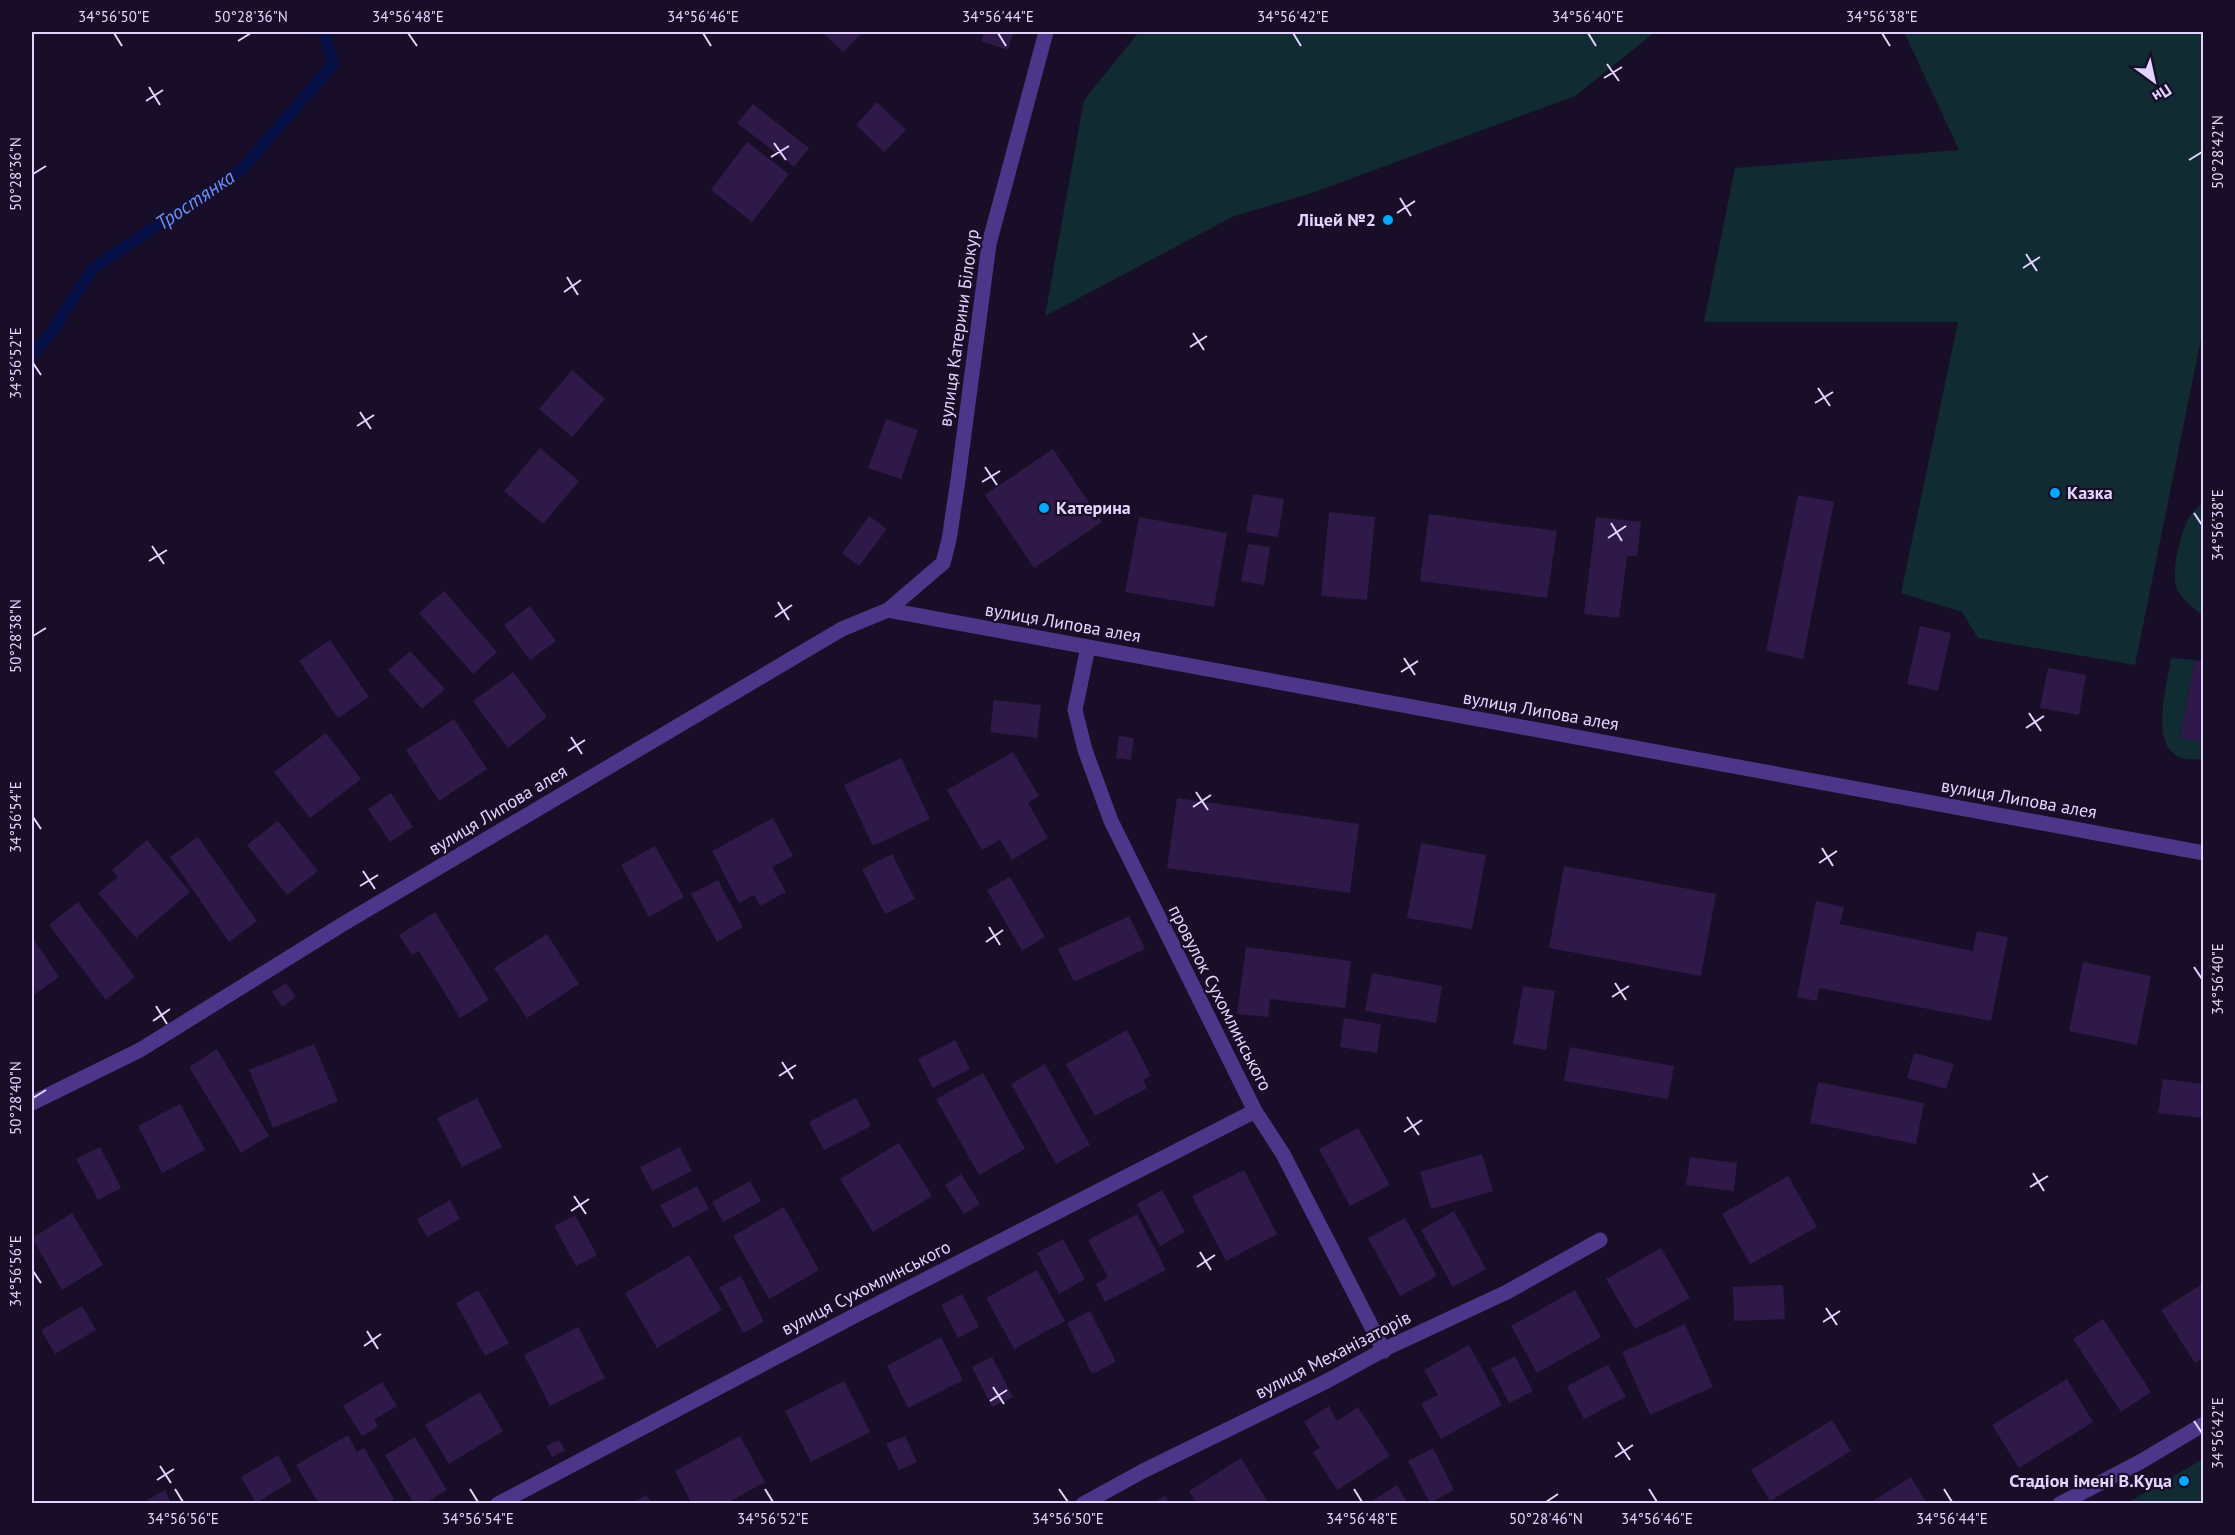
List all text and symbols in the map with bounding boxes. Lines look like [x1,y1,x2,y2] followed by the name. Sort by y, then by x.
[78,7,150,26] text: 34°56'50"E
[214,7,288,26] text: 50°28'36"N
[372,7,444,26] text: 34°56'48"E
[667,7,739,26] text: 34°56'46"E
[962,7,1034,26] text: 34°56'44"E
[1257,7,1329,26] text: 34°56'42"E
[1552,7,1624,26] text: 34°56'40"E
[1846,7,1918,26] text: 34°56'38"E
[2124,51,2184,111] north arrow
[2149,80,2176,107] text: Пн
[2208,115,2227,189] text: 50°28'42"N
[6,137,25,211] text: 50°28'36"N
[150,164,240,236] water label: Тростянка
[1297,208,1376,231] place label: Ліцей №2
[1381,213,1395,227] marker: Ліцей №2
[933,228,984,428] street label: вулиця Катерини Білокур
[6,327,25,399] text: 34°56'52"E
[2067,481,2113,504] place label: Казка
[2048,486,2062,500] marker: Казка
[2208,489,2227,561] text: 34°56'38"E
[1056,496,1131,519] place label: Катерина
[1037,501,1051,515] marker: Катерина
[983,597,1143,648] street label: вулиця Липова алея
[6,599,25,673] text: 50°28'38"N
[1461,685,1621,736] street label: вулиця Липова алея
[424,759,571,860] street label: вулиця Липова алея
[1939,773,2099,824] street label: вулиця Липова алея
[6,781,25,853] text: 34°56'54"E
[1163,901,1277,1095] street label: провулок Сухомлинського
[2208,943,2227,1015] text: 34°56'40"E
[6,1061,25,1135] text: 50°28'40"N
[6,1235,25,1307] text: 34°56'56"E
[777,1235,954,1340] street label: вулиця Сухомлинського
[1251,1305,1415,1404] street label: вулиця Механізаторів
[2208,1397,2227,1469] text: 34°56'42"E
[2009,1469,2172,1492] place label: Стадіон імені В.Куца
[2177,1474,2191,1488] marker: Стадіон імені В.Куца
[147,1509,219,1528] text: 34°56'56"E
[442,1509,514,1528] text: 34°56'54"E
[737,1509,809,1528] text: 34°56'52"E
[1032,1509,1104,1528] text: 34°56'50"E
[1326,1509,1398,1528] text: 34°56'48"E
[1509,1509,1583,1528] text: 50°28'46"N
[1621,1509,1693,1528] text: 34°56'46"E
[1916,1509,1988,1528] text: 34°56'44"E

